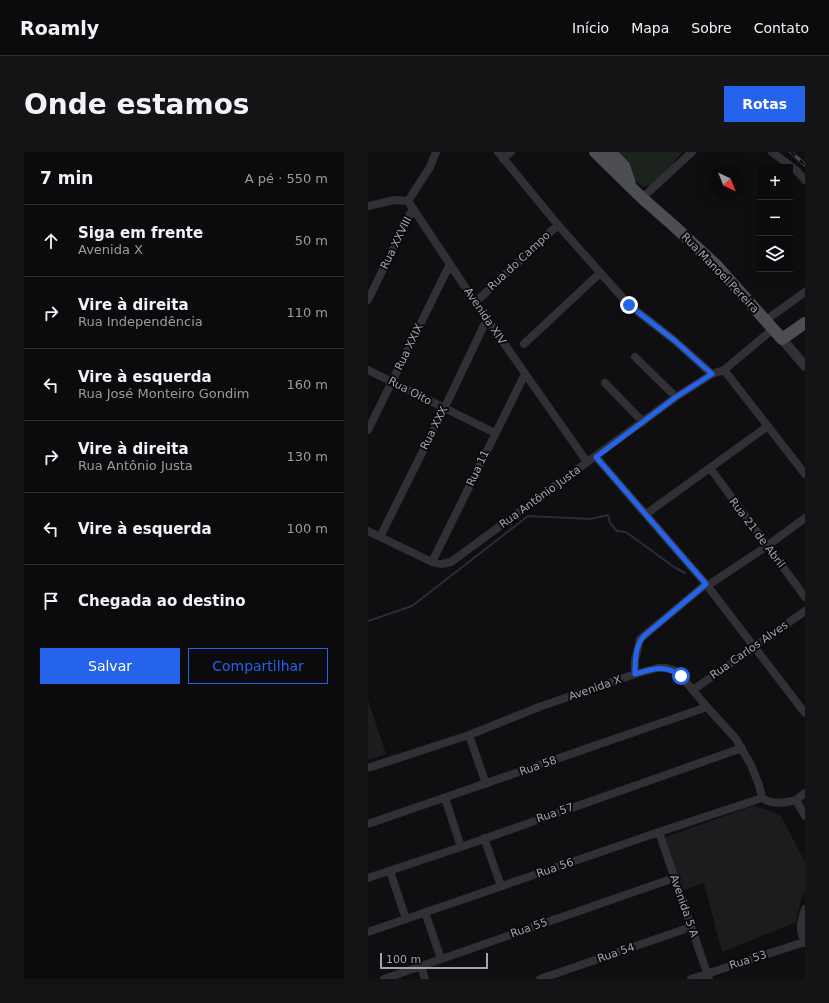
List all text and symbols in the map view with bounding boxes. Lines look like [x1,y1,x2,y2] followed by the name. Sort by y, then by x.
[20,17,99,39] text: Roamly
[572,20,609,36] text: Início
[631,20,669,36] text: Mapa
[691,20,732,36] text: Sobre
[754,20,809,36] text: Contato
[724,86,805,122] button: Rotas
[24,88,250,121] text: Onde estamos
[709,164,745,200] north arrow
[757,164,793,272] map controls
[757,164,793,200] button: +
[40,168,93,188] text: 7 min
[245,171,328,186] text: A pé · 550 m
[757,200,793,236] button: −
[378,215,414,271] street label: Rua XXVIII
[78,224,203,242] text: Siga em frente
[485,229,553,293] street label: Rua do Campo
[40,230,62,252] icon: ahead
[679,230,761,316] street label: Rua Manoel Pereira
[295,233,328,248] text: 50 m
[757,236,793,272] button: layers
[78,242,143,257] text: Avenida X
[461,285,509,347] street label: Avenida XIV
[78,296,189,314] text: Vire à direita
[620,296,638,314] route end
[40,302,62,324] icon: right
[286,305,328,320] text: 110 m
[78,314,203,329] text: Rua Independência
[392,321,426,372] street label: Rua XXIX
[78,368,212,386] text: Vire à esquerda
[40,374,62,396] icon: left
[386,374,434,408] street label: Rua Oito
[286,377,328,392] text: 160 m
[78,386,250,401] text: Rua José Monteiro Gondim
[418,404,451,452] street label: Rua XXX
[78,440,189,458] text: Vire à direita
[40,446,62,468] icon: right
[464,448,492,488] street label: Rua 11
[286,449,328,464] text: 130 m
[78,458,193,473] text: Rua Antônio Justa
[497,463,583,531] street label: Rua Antônio Justa
[726,495,788,571] street label: Rua 21 de Abril
[40,518,62,540] icon: left
[78,520,212,538] text: Vire à esquerda
[286,521,328,536] text: 100 m
[40,590,62,612] icon: arrive
[78,592,246,610] text: Chegada ao destino
[708,618,791,682] street label: Rua Carlos Alves
[40,648,180,684] button: Salvar
[188,648,328,684] button: Compartilhar
[672,667,690,685] route start
[567,673,624,703] street label: Avenida X
[518,754,558,778] street label: Rua 58
[535,801,575,825] street label: Rua 57
[535,856,575,880] street label: Rua 56
[667,873,701,939] street label: Avenida 5 A
[509,916,549,940] street label: Rua 55
[596,941,636,965] street label: Rua 54
[728,948,768,972] street label: Rua 53
[380,951,488,970] scale bar
[386,953,421,966] text: 100 m

